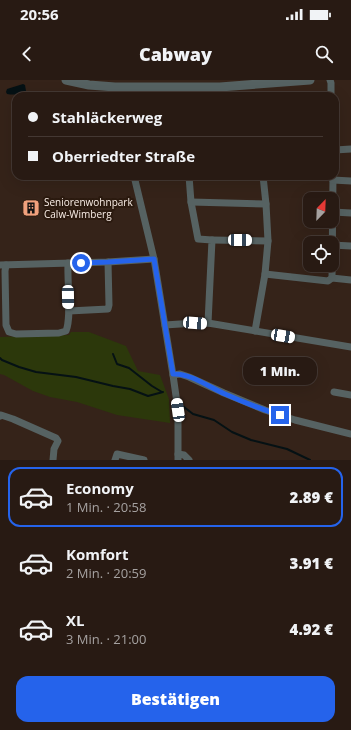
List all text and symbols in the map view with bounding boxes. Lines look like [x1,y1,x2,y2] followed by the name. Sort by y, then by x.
[20,4,59,24] text: 20:56
[139,42,212,66] text: Cabway
[16,43,38,65] icon: back
[313,43,335,65] icon: search
[52,107,162,127] text: Stahläckerweg
[52,146,195,166] text: Oberriedter Straße
[303,192,339,228] north arrow
[303,192,339,272] map controls
[44,195,133,221] place label: Seniorenwohnpark Calw-Wimberg
[21,198,41,218] building icon: Seniorenwohnpark Calw-Wimberg
[228,234,252,246] car
[303,236,339,272] button: locate
[72,254,90,272] route start
[62,285,74,309] car
[183,316,207,330] car
[270,328,296,344] car
[243,357,317,385] callout: 1 Min.
[260,362,300,380] text: 1 Min.
[170,397,186,423] car
[271,406,289,424] route end
[66,478,134,498] text: Economy
[18,479,54,515] icon: car
[290,487,333,507] text: 2.89 €
[66,498,147,516] text: 1 Min. · 20:58
[66,544,128,564] text: Komfort
[18,545,54,581] icon: car
[290,553,333,573] text: 3.91 €
[66,564,147,582] text: 2 Min. · 20:59
[66,610,84,630] text: XL
[18,611,54,647] icon: car
[290,619,333,639] text: 4.92 €
[66,630,147,648] text: 3 Min. · 21:00
[16,676,335,722] button: Bestätigen

